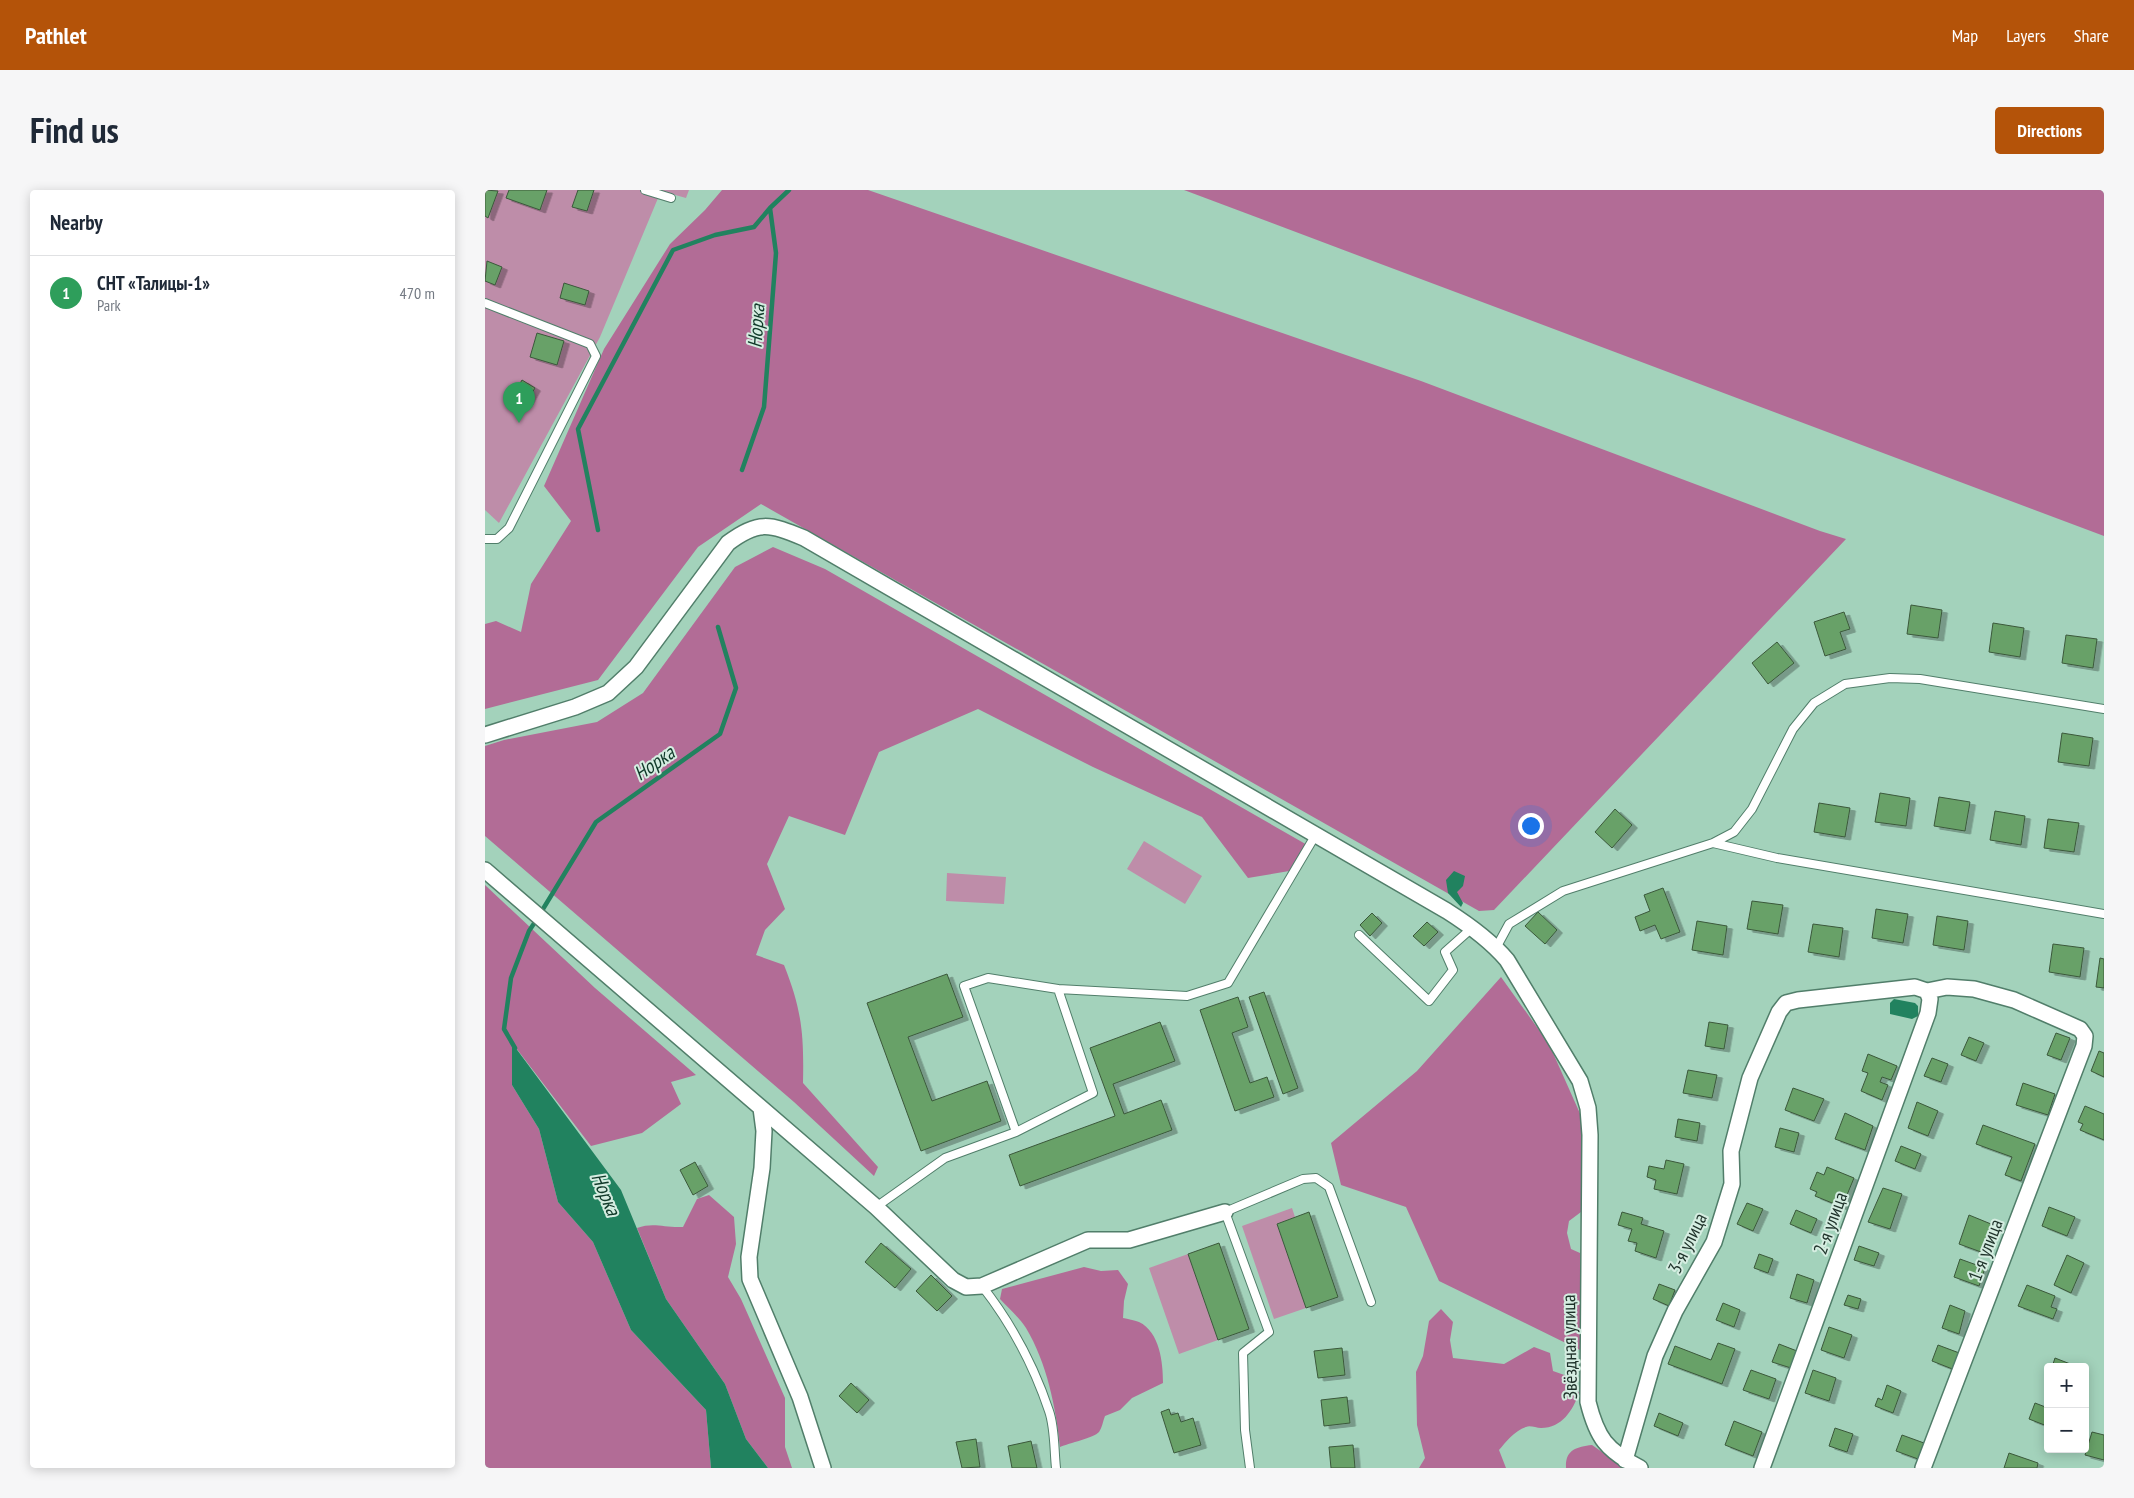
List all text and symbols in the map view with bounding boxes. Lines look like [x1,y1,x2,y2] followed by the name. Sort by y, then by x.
[25,20,87,51] text: Pathlet
[1952,24,1978,47] text: Map
[2006,24,2046,47] text: Layers
[2074,24,2109,47] text: Share
[30,107,119,153] text: Find us
[1995,107,2104,154] button: Directions
[50,209,103,236] text: Nearby
[97,271,210,295] text: СНТ «Талицы-1»
[62,283,70,303] text: 1
[400,283,435,303] text: 470 m
[97,295,121,315] text: Park
[742,302,771,349] water label: Норка
[503,382,535,423] pin: 1
[629,739,680,786] water label: Норка
[1518,813,1544,839] your location
[585,1169,627,1220] water label: Норка
[1808,1189,1852,1257] street label: 2-я улица
[1662,1209,1712,1277] street label: 3-я улица
[1962,1216,2008,1284] street label: 1-я улица
[1556,1294,1582,1400] street label: Звёздная улица
[2044,1363,2089,1453] map controls
[2044,1363,2089,1408] button: +
[2044,1408,2089,1453] button: −

